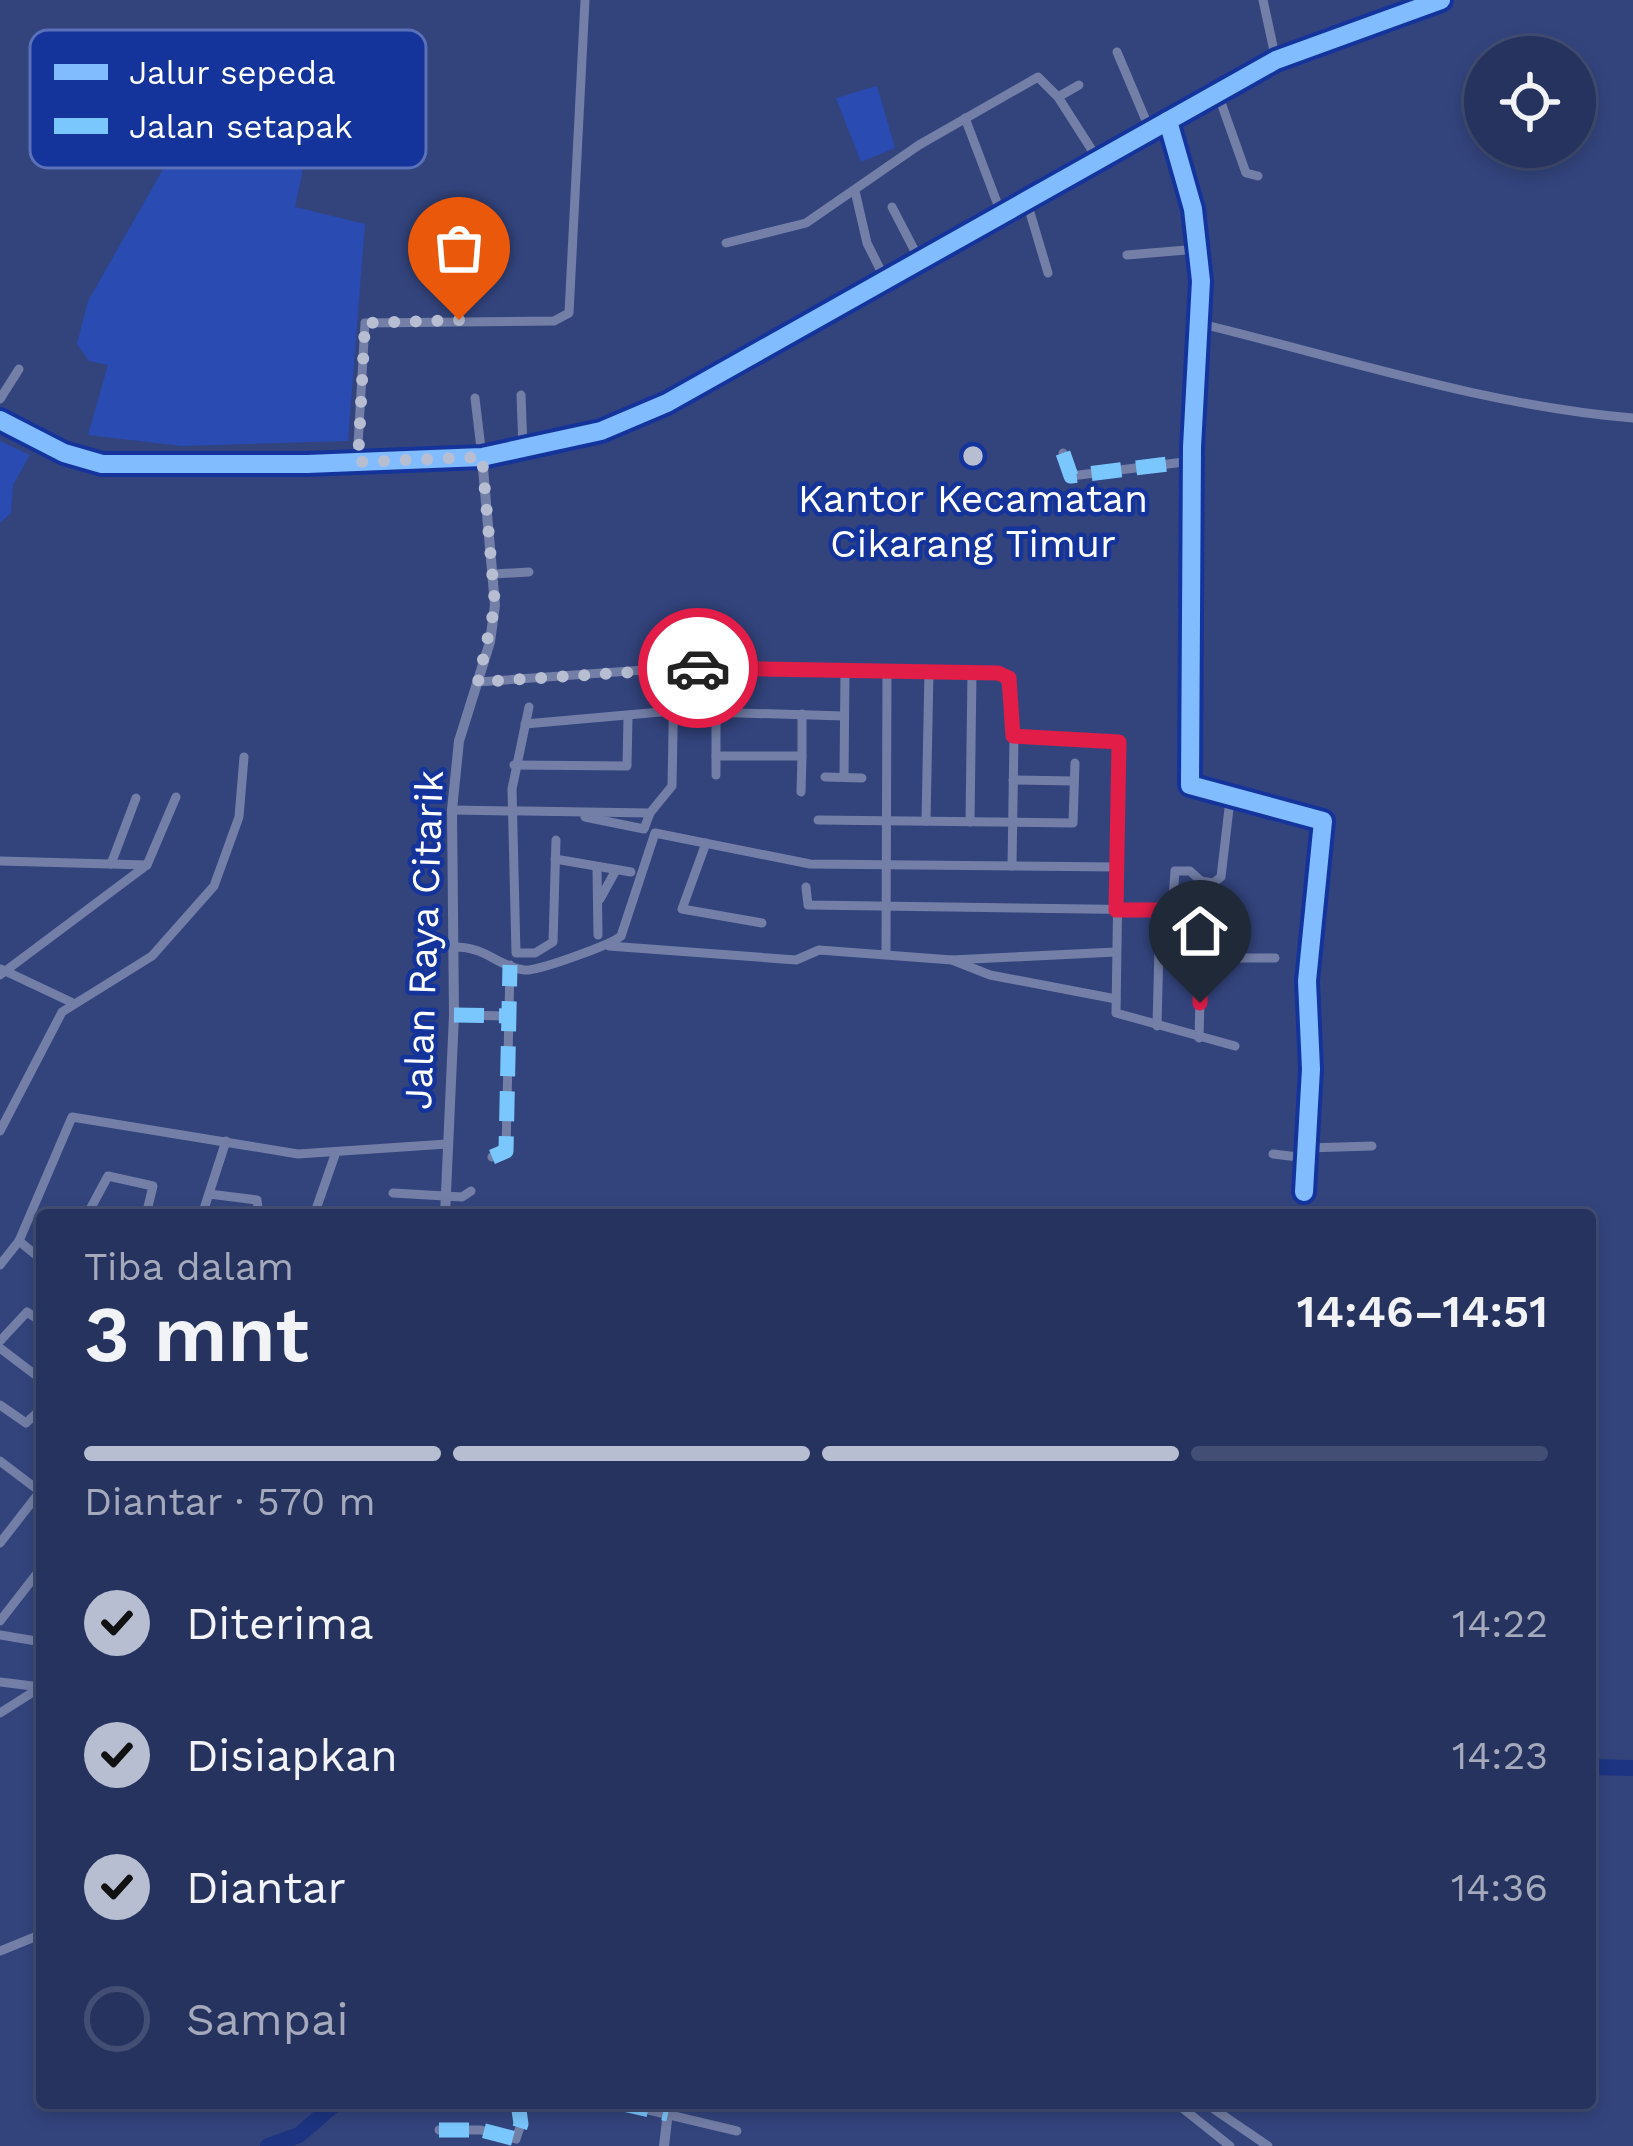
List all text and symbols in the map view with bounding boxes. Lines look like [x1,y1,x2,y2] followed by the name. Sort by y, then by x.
[30,30,426,168] legend
[1464,36,1596,168] map controls
[1464,36,1596,168] button: locate
[129,53,336,92] text: Jalur sepeda
[129,107,353,146] text: Jalan setapak
[408,197,510,320] pin
[426,215,492,281] icon: bag
[960,443,986,469] marker: Kantor Kecamatan Cikarang Timur
[798,476,1148,566] place label: Kantor Kecamatan Cikarang Timur
[638,608,758,728] courier
[665,635,731,701] icon: car
[395,769,452,1111] street label: Jalan Raya Citarik
[1149,880,1251,1003] pin
[1167,898,1233,964] icon: home
[84,1244,294,1289] text: Tiba dalam
[1297,1285,1548,1338] text: 14:46–14:51
[84,1288,309,1380] text: 3 mnt
[84,1479,376,1524] text: Diantar · 570 m
[84,1590,150,1656] icon: check
[186,1597,374,1650] text: Diterima
[1452,1601,1548,1646] text: 14:22
[84,1722,150,1788] icon: check
[186,1729,398,1782] text: Disiapkan
[1452,1733,1548,1778] text: 14:23
[84,1854,150,1920] icon: check
[186,1861,346,1914] text: Diantar
[1451,1865,1548,1910] text: 14:36
[186,1993,348,2046] text: Sampai

